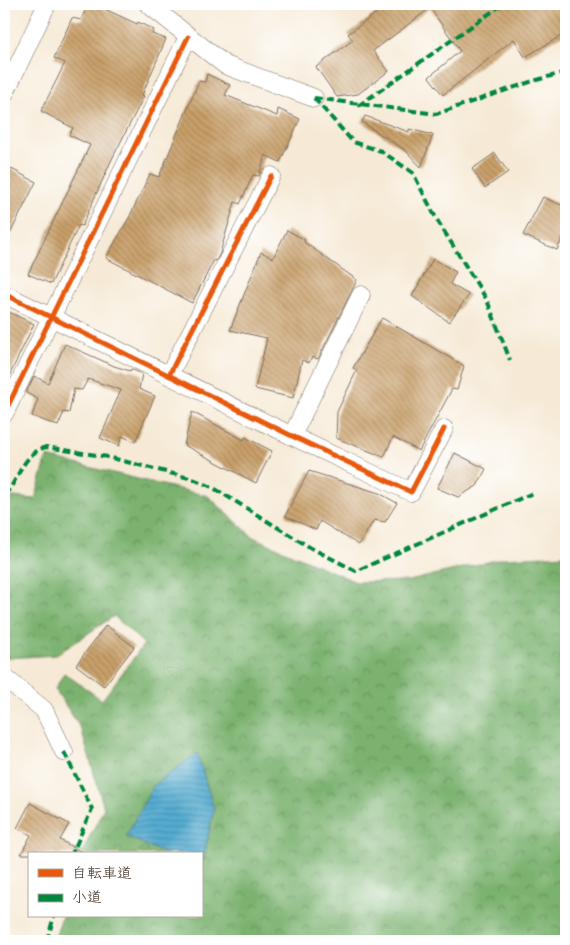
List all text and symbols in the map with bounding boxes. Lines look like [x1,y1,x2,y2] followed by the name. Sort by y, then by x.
[28,852,202,918] legend
[72,864,132,883] text: 自転車道
[72,888,102,907] text: 小道

